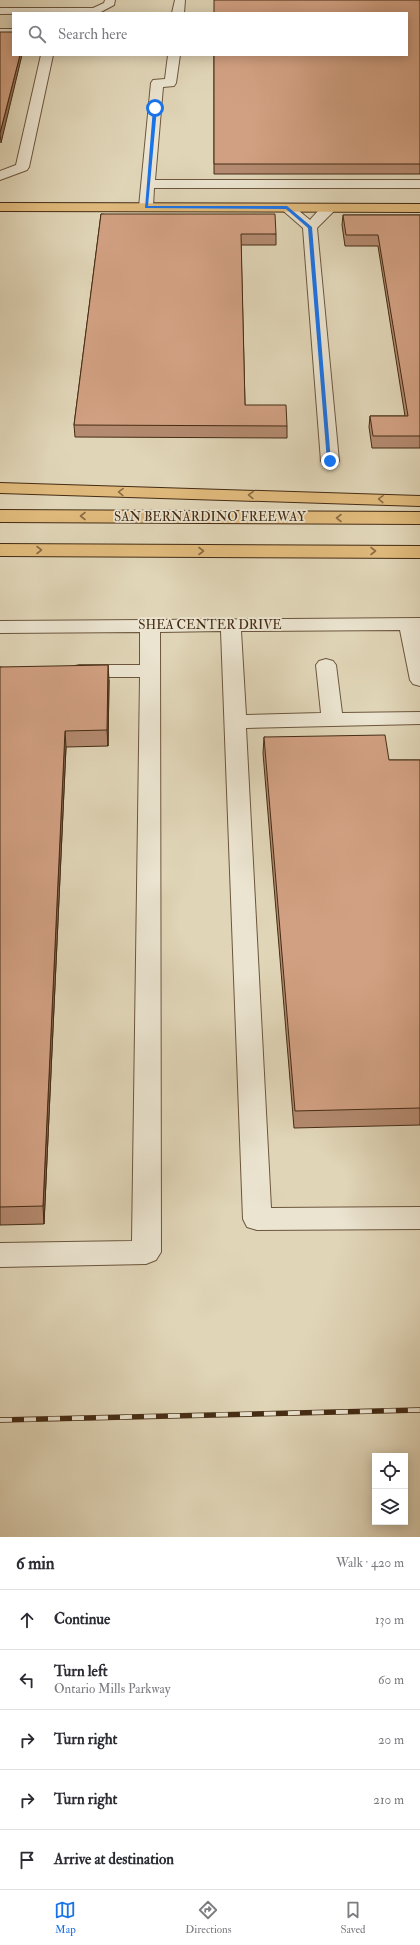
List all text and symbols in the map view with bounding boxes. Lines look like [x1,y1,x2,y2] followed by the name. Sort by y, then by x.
[12,12,408,56] search box
[26,23,48,45] icon: search
[58,25,127,44] text: Search here
[146,99,164,117] route start
[321,452,339,470] route end
[118,487,124,496] one-way arrow
[248,491,254,499] one-way arrow
[378,495,384,503] one-way arrow
[114,509,307,525] street label: SAN BERNARDINO FREEWAY
[80,512,86,520] one-way arrow
[336,514,342,522] one-way arrow
[36,546,42,554] one-way arrow
[198,547,204,555] one-way arrow
[370,547,376,555] one-way arrow
[138,617,282,633] street label: SHEA CENTER DRIVE
[372,1453,408,1525] map controls
[372,1453,408,1489] button: locate
[372,1489,408,1525] button: layers
[16,1553,55,1574] text: 6 min
[336,1555,404,1571] text: Walk · 420 m
[16,1609,38,1631] icon: ahead
[54,1610,110,1629] text: Continue
[375,1612,404,1628] text: 130 m
[54,1662,108,1681] text: Turn left
[16,1669,38,1691] icon: left
[378,1672,404,1688] text: 60 m
[54,1681,170,1697] text: Ontario Mills Parkway
[16,1729,38,1751] icon: right
[54,1730,117,1749] text: Turn right
[378,1732,404,1748] text: 20 m
[16,1789,38,1811] icon: right
[54,1790,117,1809] text: Turn right
[373,1792,404,1808] text: 210 m
[16,1849,38,1871] icon: arrive
[54,1850,174,1869] text: Arrive at destination
[54,1899,76,1936] tab: Map
[185,1899,232,1936] tab: Directions
[340,1899,366,1936] tab: Saved

